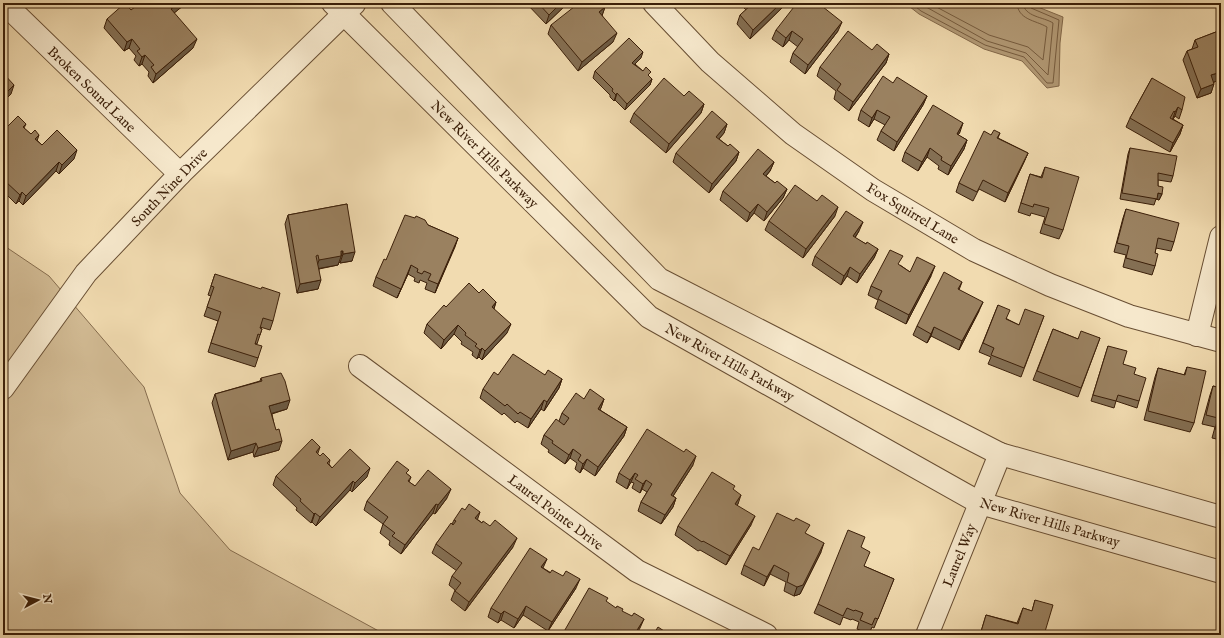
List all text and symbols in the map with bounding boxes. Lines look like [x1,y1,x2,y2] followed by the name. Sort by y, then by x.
[43,43,140,137] street label: Broken Sound Lane
[427,97,542,213] street label: New River Hills Parkway
[128,144,212,231] street label: South Nine Drive
[863,179,962,249] street label: Fox Squirrel Lane
[662,320,798,406] street label: New River Hills Parkway
[504,471,607,555] street label: Laurel Pointe Drive
[977,494,1122,552] street label: New River Hills Parkway
[939,521,981,590] street label: Laurel Way
[18,580,58,620] north arrow
[39,592,55,605] text: N

